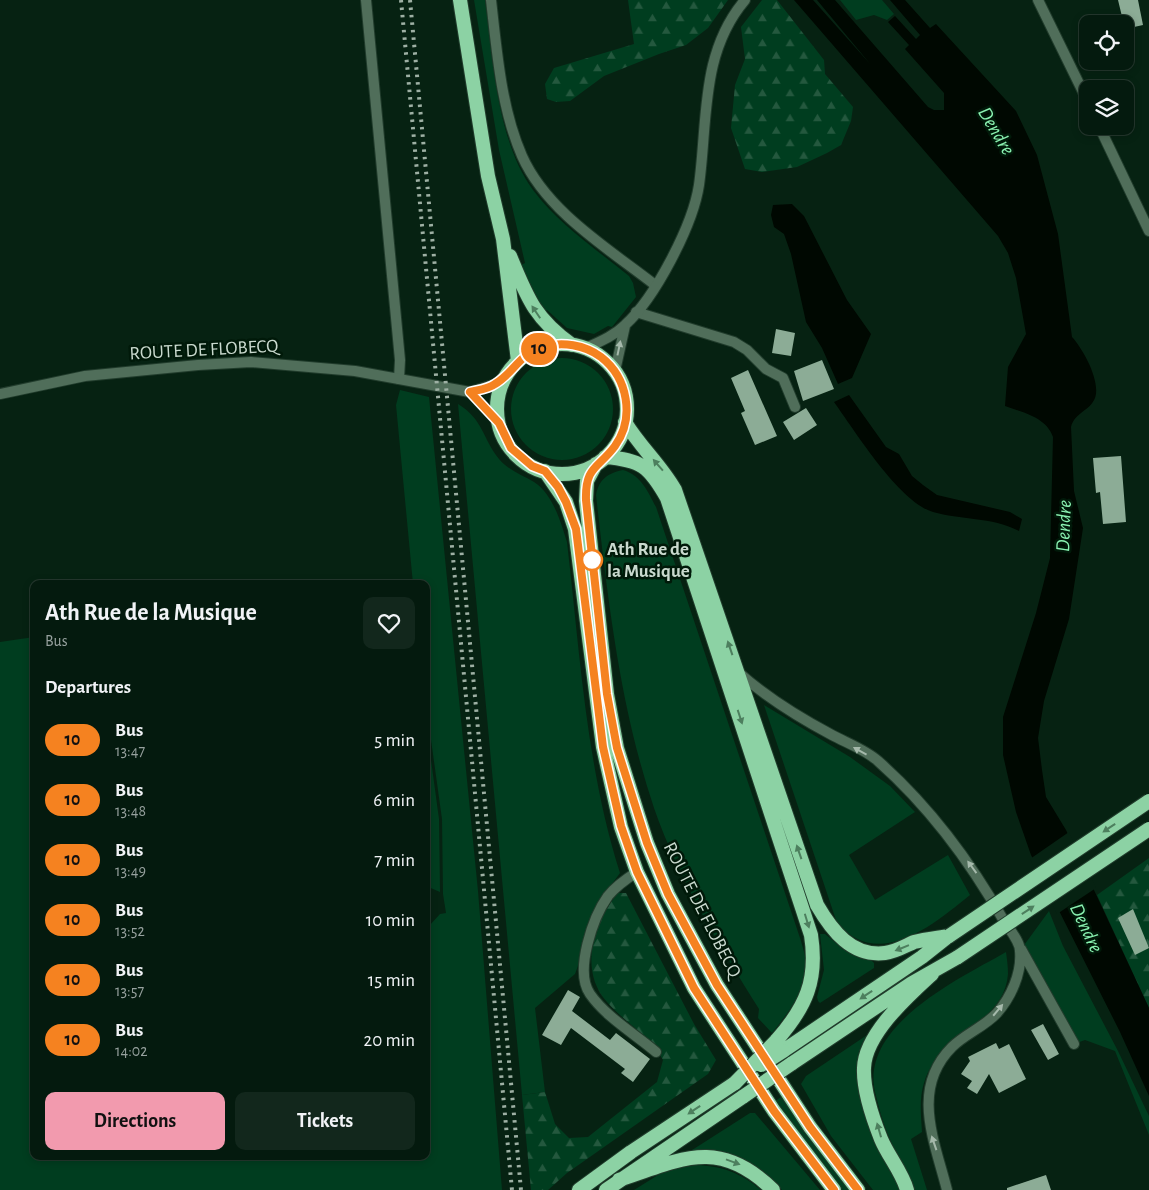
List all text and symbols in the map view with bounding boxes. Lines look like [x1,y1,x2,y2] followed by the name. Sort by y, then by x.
[1079,15,1134,135] map controls
[1079,15,1134,70] button: locate
[1079,80,1134,135] button: layers
[974,104,1018,159] water label: Dendre
[531,305,541,318] one-way arrow
[516,333,562,365] line badge: 10
[129,337,281,363] street label: ROUTE DE FLOBECQ
[531,340,547,358] text: 10
[615,340,623,356] one-way arrow
[652,460,664,472] one-way arrow
[1053,499,1075,552] water label: Dendre
[607,540,690,581] place label: Ath Rue de la Musique
[581,549,603,571] marker: Ath Rue de la Musique
[363,597,415,649] button: heart
[45,601,257,625] text: Ath Rue de la Musique
[45,633,68,649] text: Bus
[726,641,733,656] one-way arrow
[45,678,131,697] text: Departures
[737,710,744,725] one-way arrow
[115,721,143,740] text: Bus
[65,731,80,749] text: 10
[374,731,415,750] text: 5 min
[115,743,145,759] text: 13:47
[853,746,867,755] one-way arrow
[115,781,143,800] text: Bus
[65,791,80,809] text: 10
[373,791,415,810] text: 6 min
[115,803,146,819] text: 13:48
[1102,823,1115,833] one-way arrow
[660,839,745,982] street label: ROUTE DE FLOBECQ
[115,841,143,860] text: Bus
[795,844,803,859] one-way arrow
[65,851,80,869] text: 10
[374,851,415,870] text: 7 min
[967,860,977,873] one-way arrow
[115,863,146,879] text: 13:49
[1066,900,1106,956] water label: Dendre
[115,901,143,920] text: Bus
[1021,905,1035,915] one-way arrow
[65,911,80,929] text: 10
[366,911,415,930] text: 10 min
[804,914,812,929] one-way arrow
[115,923,145,939] text: 13:52
[894,944,909,952] one-way arrow
[115,961,143,980] text: Bus
[65,971,80,989] text: 10
[368,971,415,990] text: 15 min
[115,983,144,999] text: 13:57
[860,990,873,999] one-way arrow
[993,1004,1004,1017] one-way arrow
[115,1021,143,1040] text: Bus
[65,1031,80,1049] text: 10
[364,1031,415,1050] text: 20 min
[115,1043,148,1059] text: 14:02
[45,1092,225,1150] button: Directions
[235,1092,415,1150] button: Tickets
[688,1105,701,1115] one-way arrow
[874,1123,882,1138] one-way arrow
[930,1135,938,1150] one-way arrow
[726,1158,741,1166] one-way arrow

